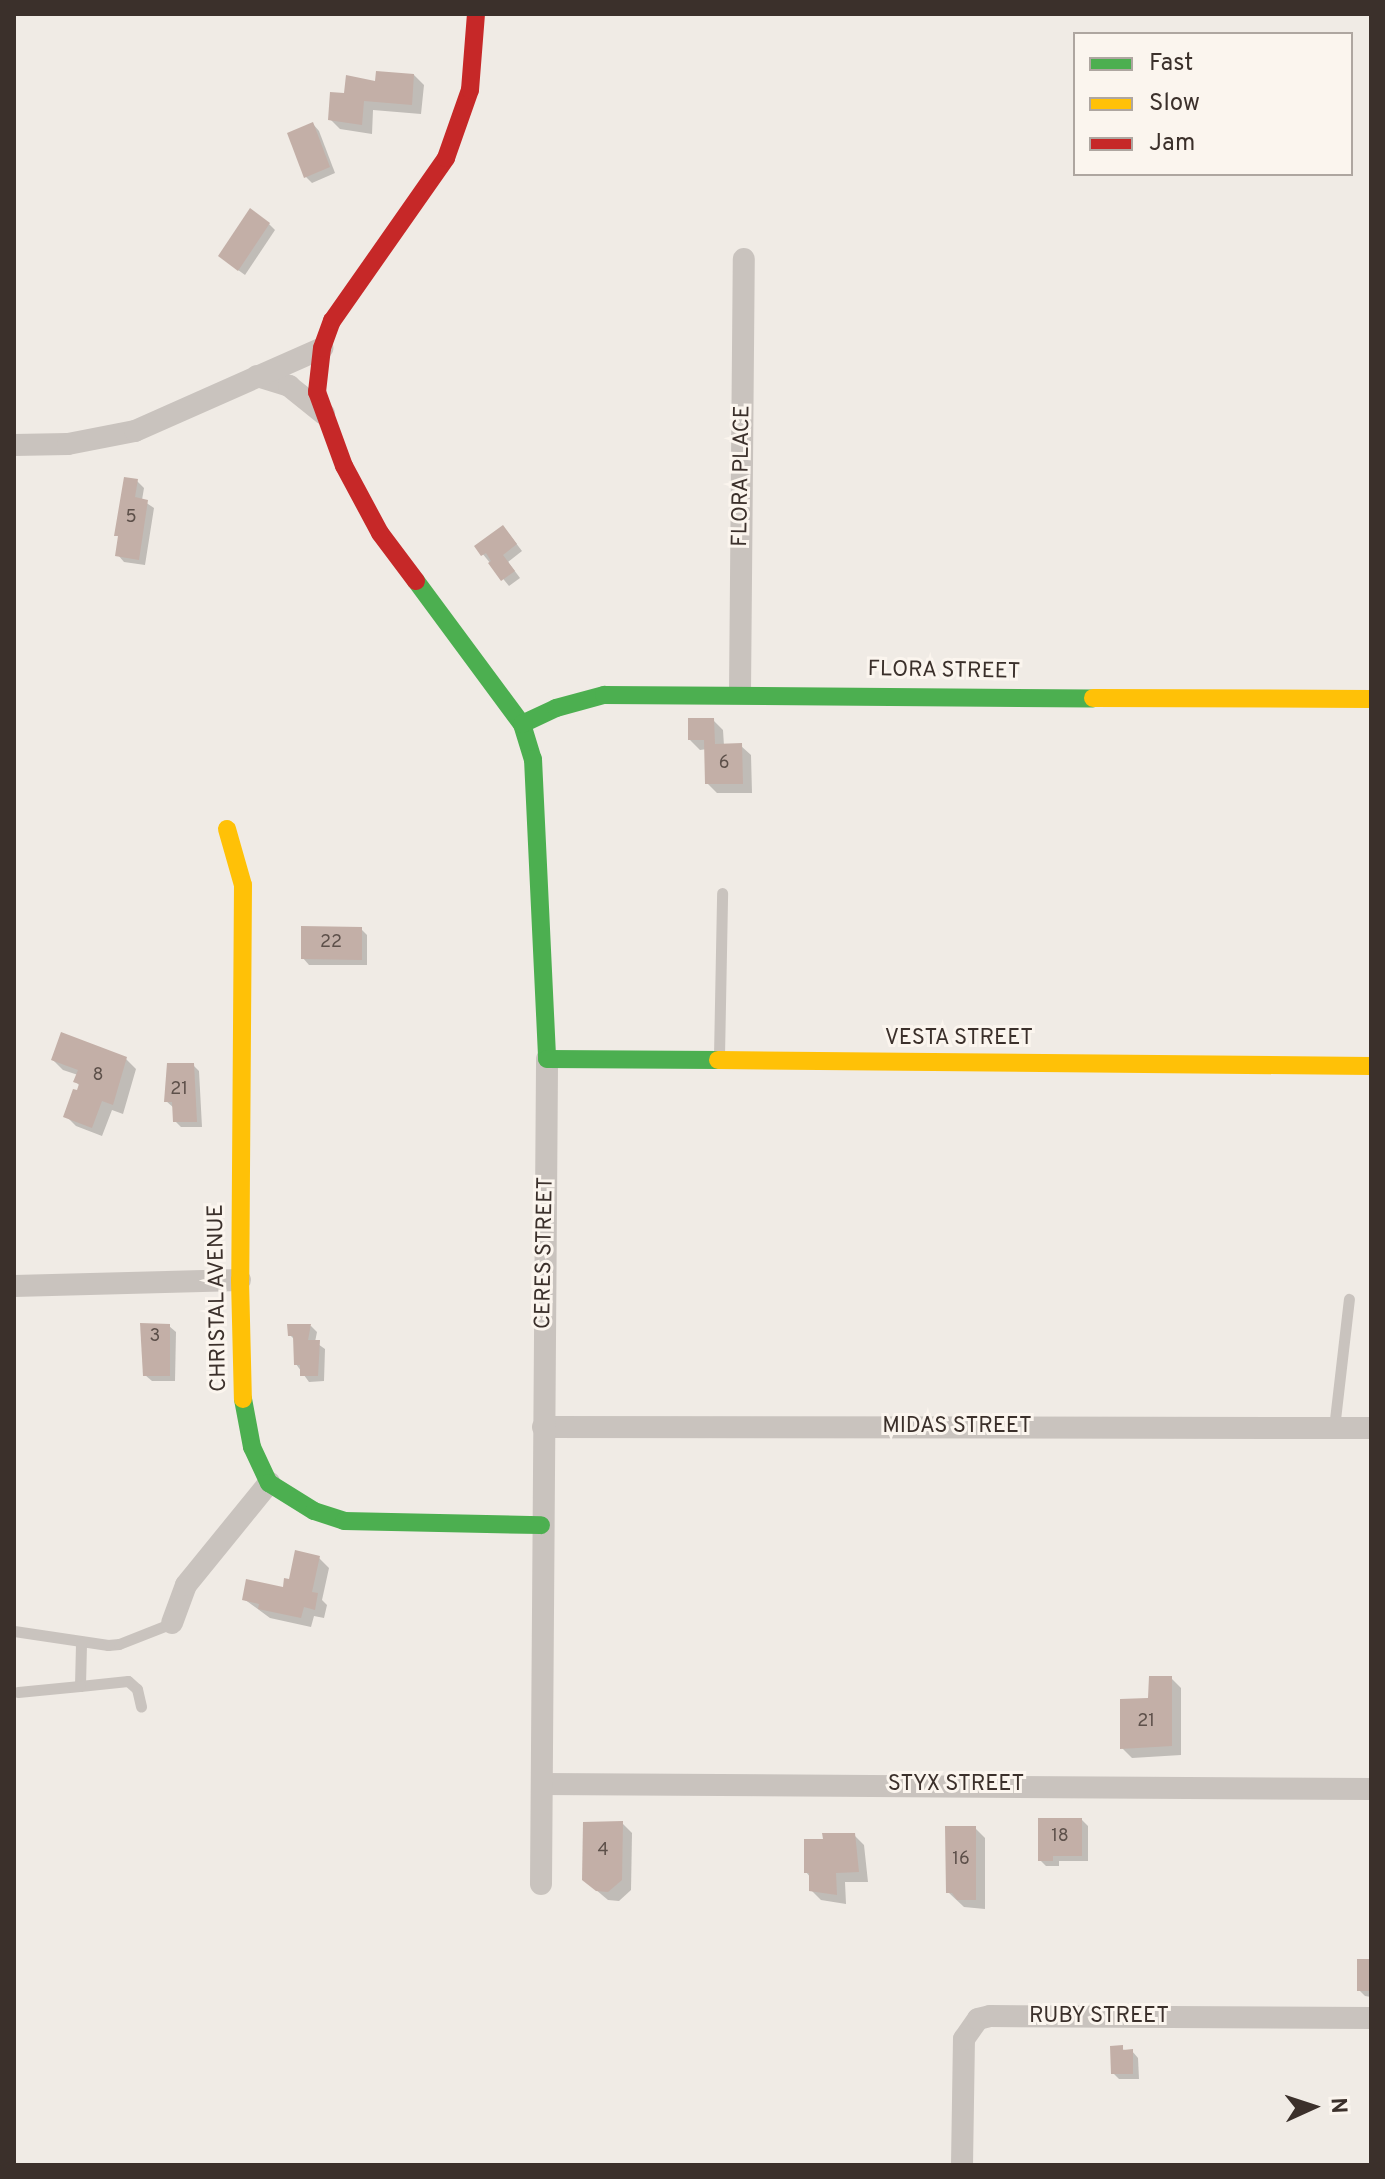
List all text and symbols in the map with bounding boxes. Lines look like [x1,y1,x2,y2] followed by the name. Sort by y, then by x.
[1073,32,1353,176] legend
[1149,49,1193,79] text: Fast
[1149,89,1200,119] text: Slow
[1149,129,1195,159] text: Jam
[728,405,756,547] street label: FLORA PLACE
[125,507,137,529] house number: 5
[867,656,1021,686] street label: FLORA STREET
[719,753,729,775] house number: 6
[320,932,342,954] house number: 22
[884,1026,1034,1052] street label: VESTA STREET
[93,1065,103,1087] house number: 8
[170,1079,188,1101] house number: 21
[530,1177,560,1329] street label: CERES STREET
[203,1203,233,1393] street label: CHRISTAL AVENUE
[150,1326,160,1348] house number: 3
[882,1414,1032,1440] street label: MIDAS STREET
[1137,1711,1155,1733] house number: 21
[888,1772,1024,1798] street label: STYX STREET
[1051,1826,1069,1848] house number: 18
[597,1840,609,1862] house number: 4
[952,1849,970,1871] house number: 16
[1028,2004,1170,2030] street label: RUBY STREET
[1273,2067,1353,2147] north arrow
[1324,2097,1351,2114] text: N

